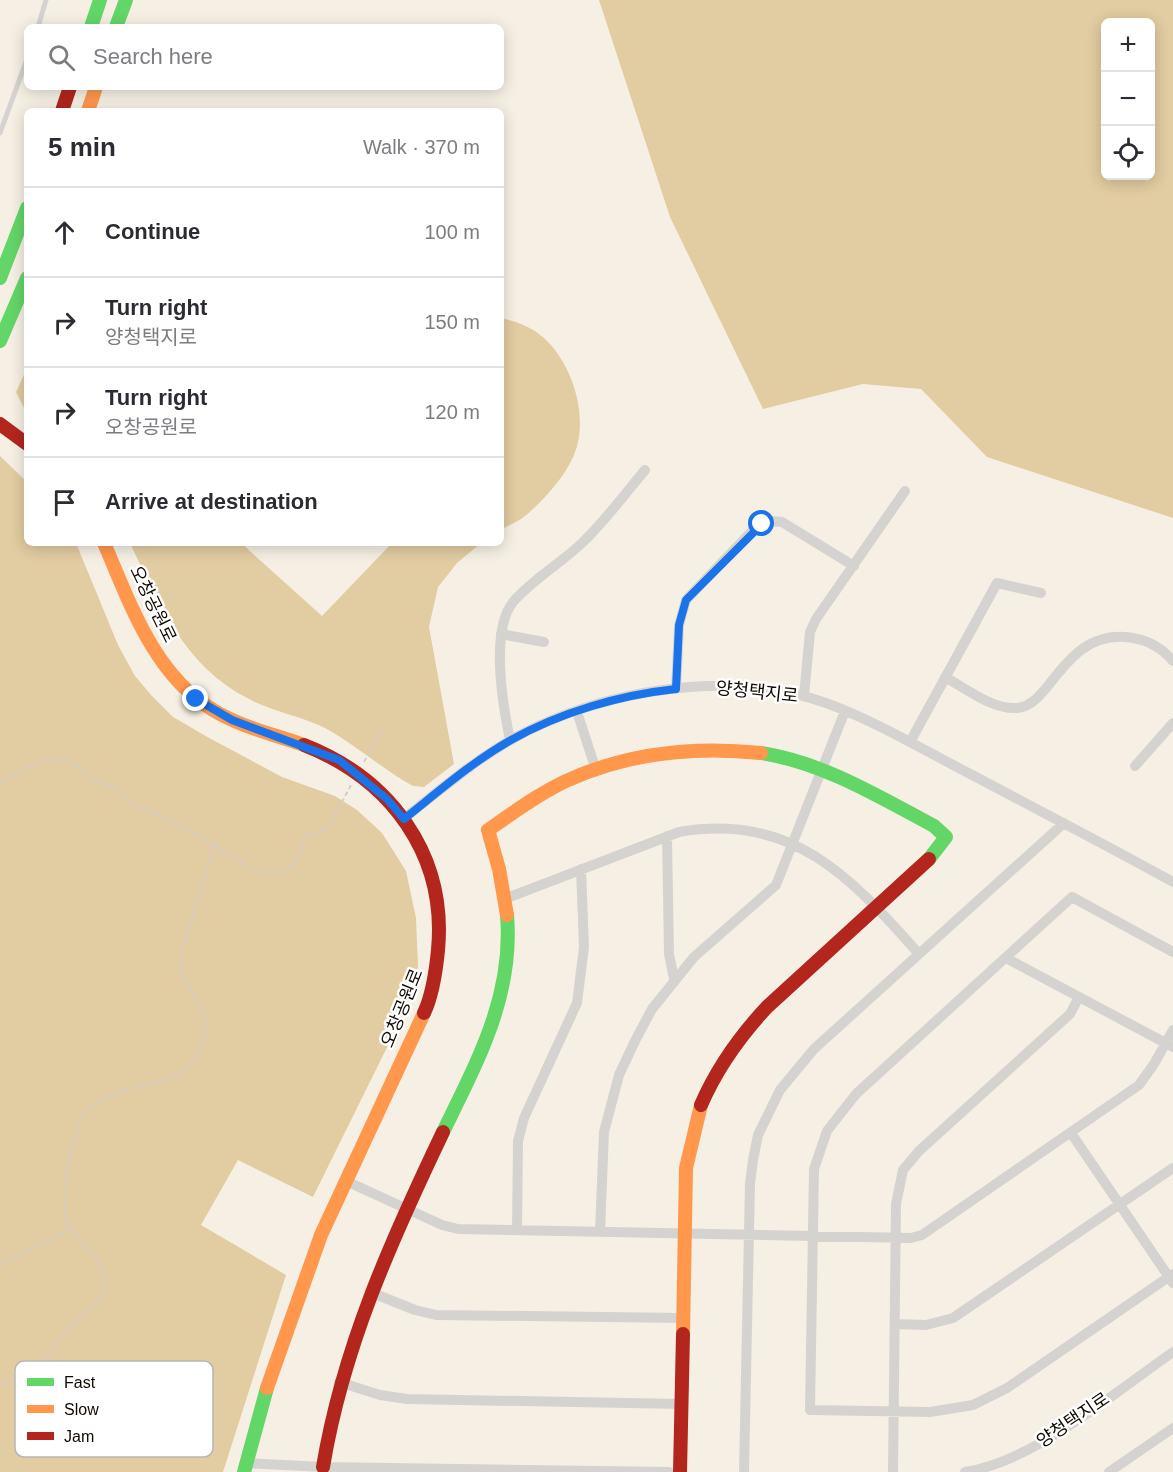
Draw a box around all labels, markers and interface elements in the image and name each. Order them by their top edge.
map controls [1101,18,1155,180]
button: + [1101,18,1155,72]
search box [24,24,504,90]
icon: search [45,41,78,74]
text: Search here [93,44,213,69]
button: − [1101,72,1155,126]
button: locate [1101,126,1155,180]
text: 5 min [48,132,116,162]
text: Walk · 370 m [363,136,480,158]
icon: ahead [48,216,81,249]
text: Continue [105,219,200,244]
text: 100 m [424,221,480,243]
text: Turn right [105,295,207,320]
icon: right [48,306,81,339]
text: 150 m [424,311,480,333]
text: 양청택지로 [105,326,197,348]
text: Turn right [105,385,207,410]
icon: right [48,396,81,429]
text: 120 m [424,401,480,423]
text: 오창공원로 [105,416,197,438]
icon: arrive [48,486,81,519]
text: Arrive at destination [105,489,318,514]
route start [748,510,774,536]
street label: 오창공원로 [126,562,180,646]
street label: 양청택지로 [715,678,799,706]
route end [182,685,208,711]
street label: 오창공원로 [377,966,427,1050]
legend [15,1361,213,1457]
text: Fast [64,1374,96,1391]
street label: 양청택지로 [1033,1389,1113,1451]
text: Slow [64,1401,99,1418]
text: Jam [64,1428,94,1445]

